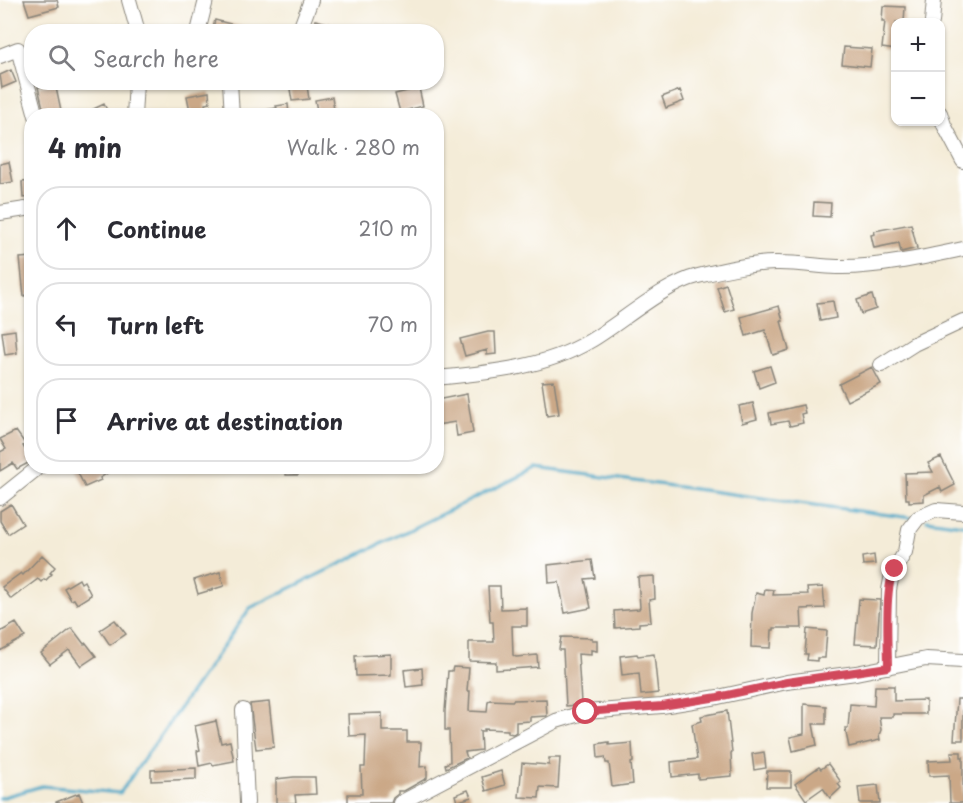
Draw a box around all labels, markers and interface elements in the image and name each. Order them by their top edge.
map controls [891,18,945,126]
button: + [891,18,945,72]
search box [24,24,444,90]
icon: search [45,41,78,74]
text: Search here [93,41,219,74]
button: − [891,72,945,126]
text: 4 min [48,128,122,167]
text: Walk · 280 m [287,132,420,162]
icon: ahead [50,212,83,245]
text: Continue [107,212,206,245]
text: 210 m [359,213,418,243]
icon: left [50,308,83,341]
text: Turn left [107,308,204,341]
text: 70 m [368,309,418,339]
icon: arrive [50,404,83,437]
text: Arrive at destination [107,404,343,437]
route end [881,555,907,581]
route start [572,698,598,724]

